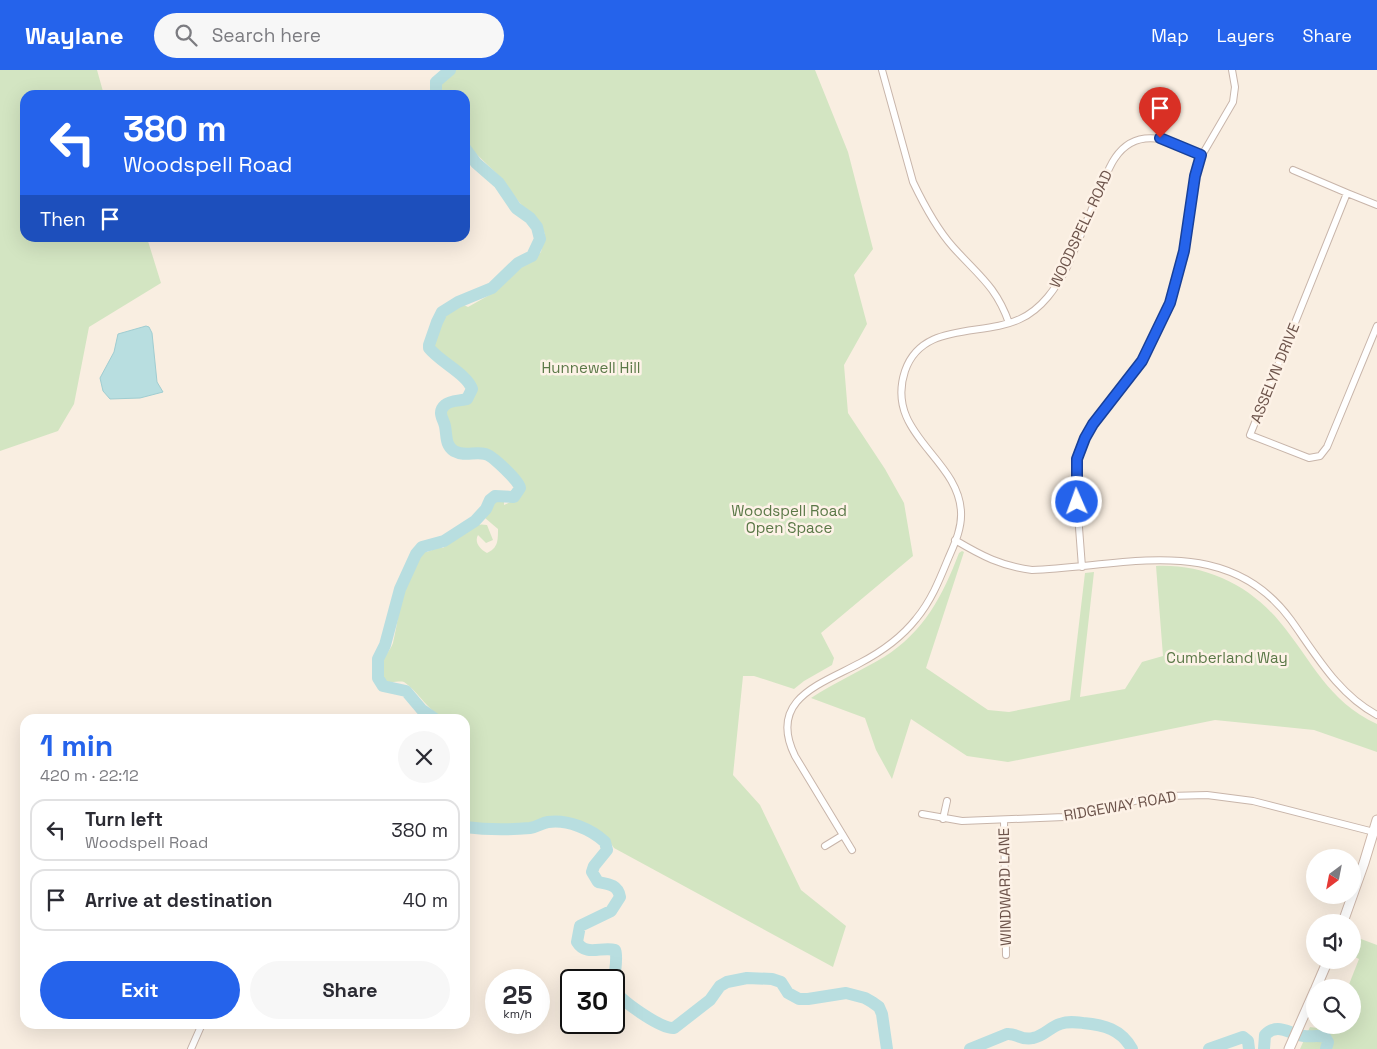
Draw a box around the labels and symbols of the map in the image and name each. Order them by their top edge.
pin [1139,87,1181,138]
street label: WOODSPELL ROAD [1045,167,1116,291]
street label: ASSELYN DRIVE [1246,320,1303,426]
park label: Hunnewell Hill [542,358,640,377]
position arrow [1050,475,1102,527]
park label: Woodspell Road Open Space [731,501,847,537]
park label: Cumberland Way [1166,648,1288,667]
street label: RIDGEWAY ROAD [1062,786,1178,825]
street label: WINDWARD LANE [994,828,1015,946]
north arrow [1306,849,1361,904]
speed limit sign: 30 [560,969,625,1034]

